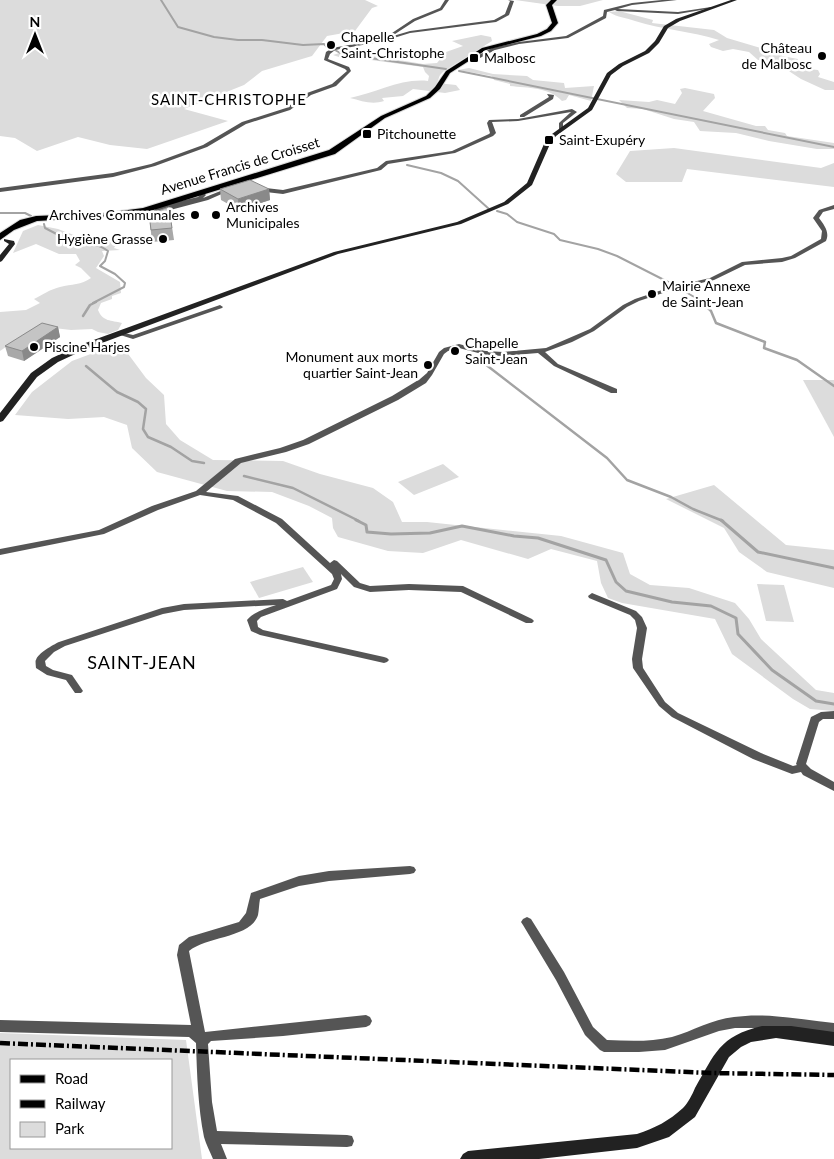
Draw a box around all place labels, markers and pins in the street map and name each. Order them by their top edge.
place label: Chapelle Saint-Christophe [341,28,444,61]
marker: Chapelle Saint-Christophe [325,39,337,51]
place label: Château de Malbosc [742,39,812,72]
place label: Malbosc [484,49,536,66]
marker: Château de Malbosc [816,50,828,62]
marker: Malbosc [468,52,480,64]
place label: Pitchounette [377,125,456,142]
marker: Pitchounette [361,128,373,140]
place label: Saint-Exupéry [559,131,646,148]
marker: Saint-Exupéry [543,134,555,146]
place label: Archives Municipales [226,198,299,231]
place label: Archives Communales [49,206,185,223]
marker: Archives Communales [189,209,201,221]
marker: Archives Municipales [210,209,222,221]
place label: Hygiène Grasse [57,230,153,247]
marker: Hygiène Grasse [157,233,169,245]
place label: Mairie Annexe de Saint-Jean [662,277,751,310]
marker: Mairie Annexe de Saint-Jean [646,288,658,300]
place label: Chapelle Saint-Jean [465,334,528,367]
place label: Piscine Harjes [44,338,130,355]
marker: Piscine Harjes [28,341,40,353]
marker: Chapelle Saint-Jean [449,345,461,357]
place label: Monument aux morts quartier Saint-Jean [285,348,418,381]
marker: Monument aux morts quartier Saint-Jean [422,359,434,371]

